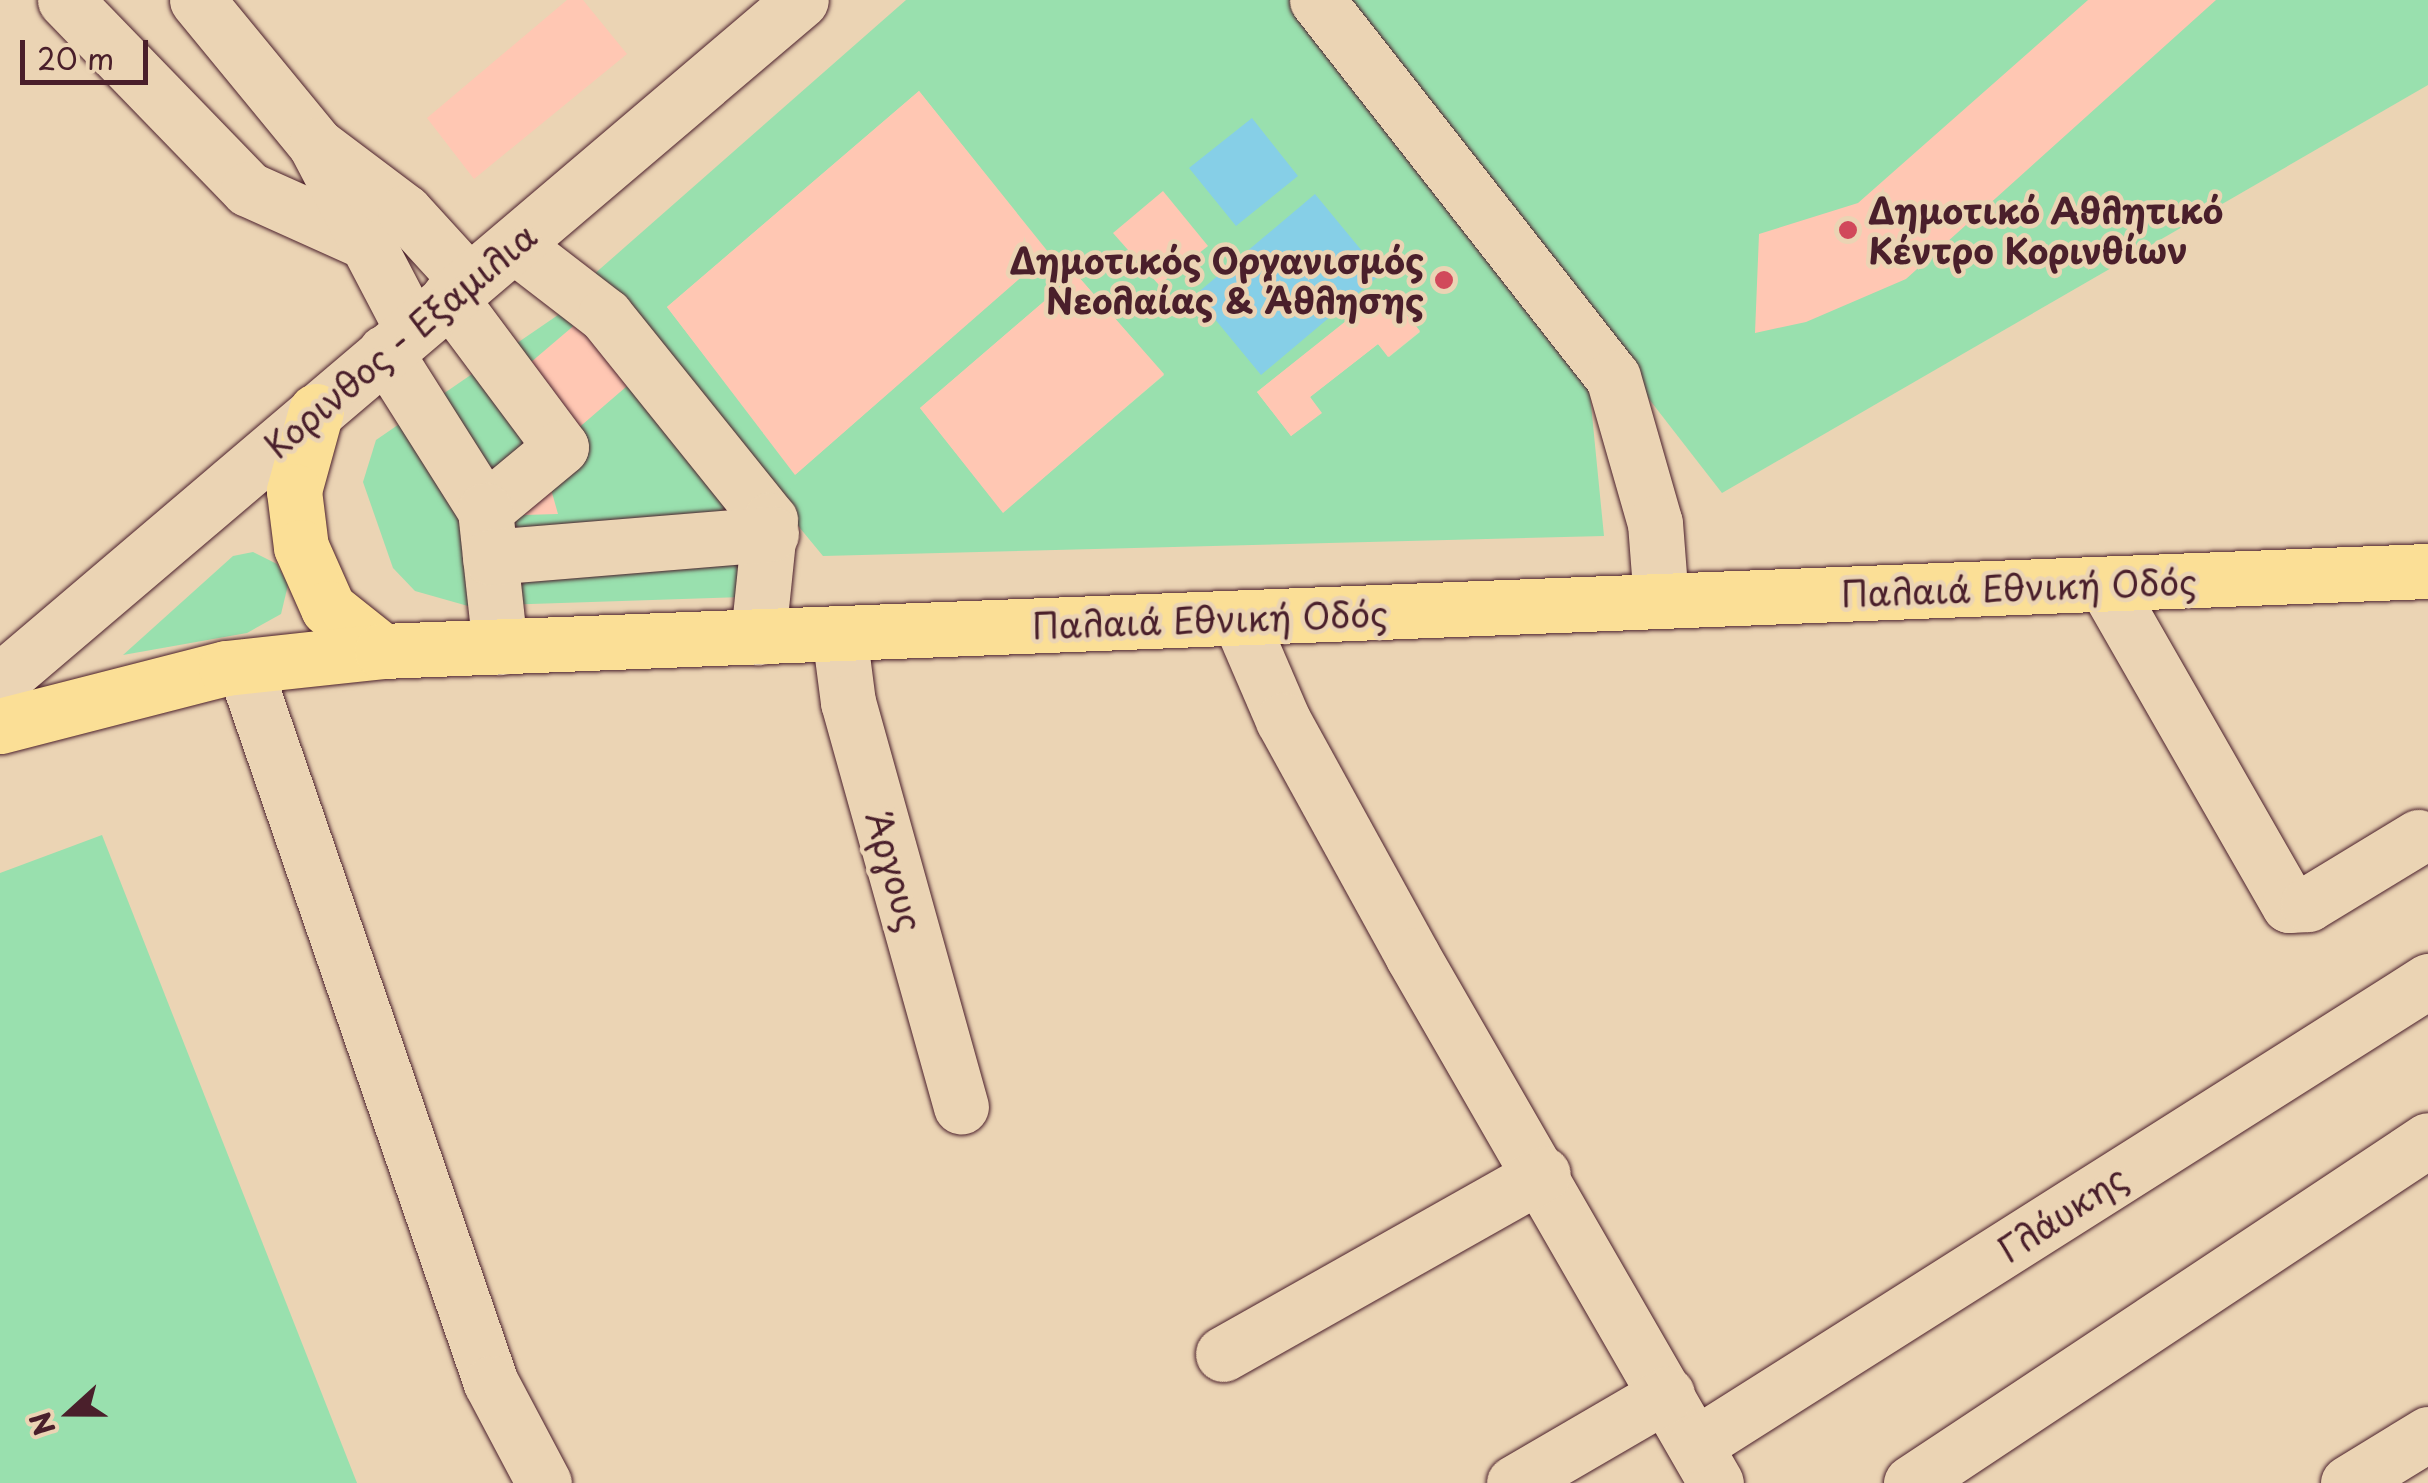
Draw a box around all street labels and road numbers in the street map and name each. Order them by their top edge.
street label: Κορινθος - Εξαμιλια [255,213,545,467]
street label: Παλαιά Εθνική Οδός [1840,560,2198,614]
street label: Παλαιά Εθνική Οδός [1031,592,1389,646]
street label: Άργους [858,806,932,936]
street label: Γλάυκης [1990,1156,2134,1270]

